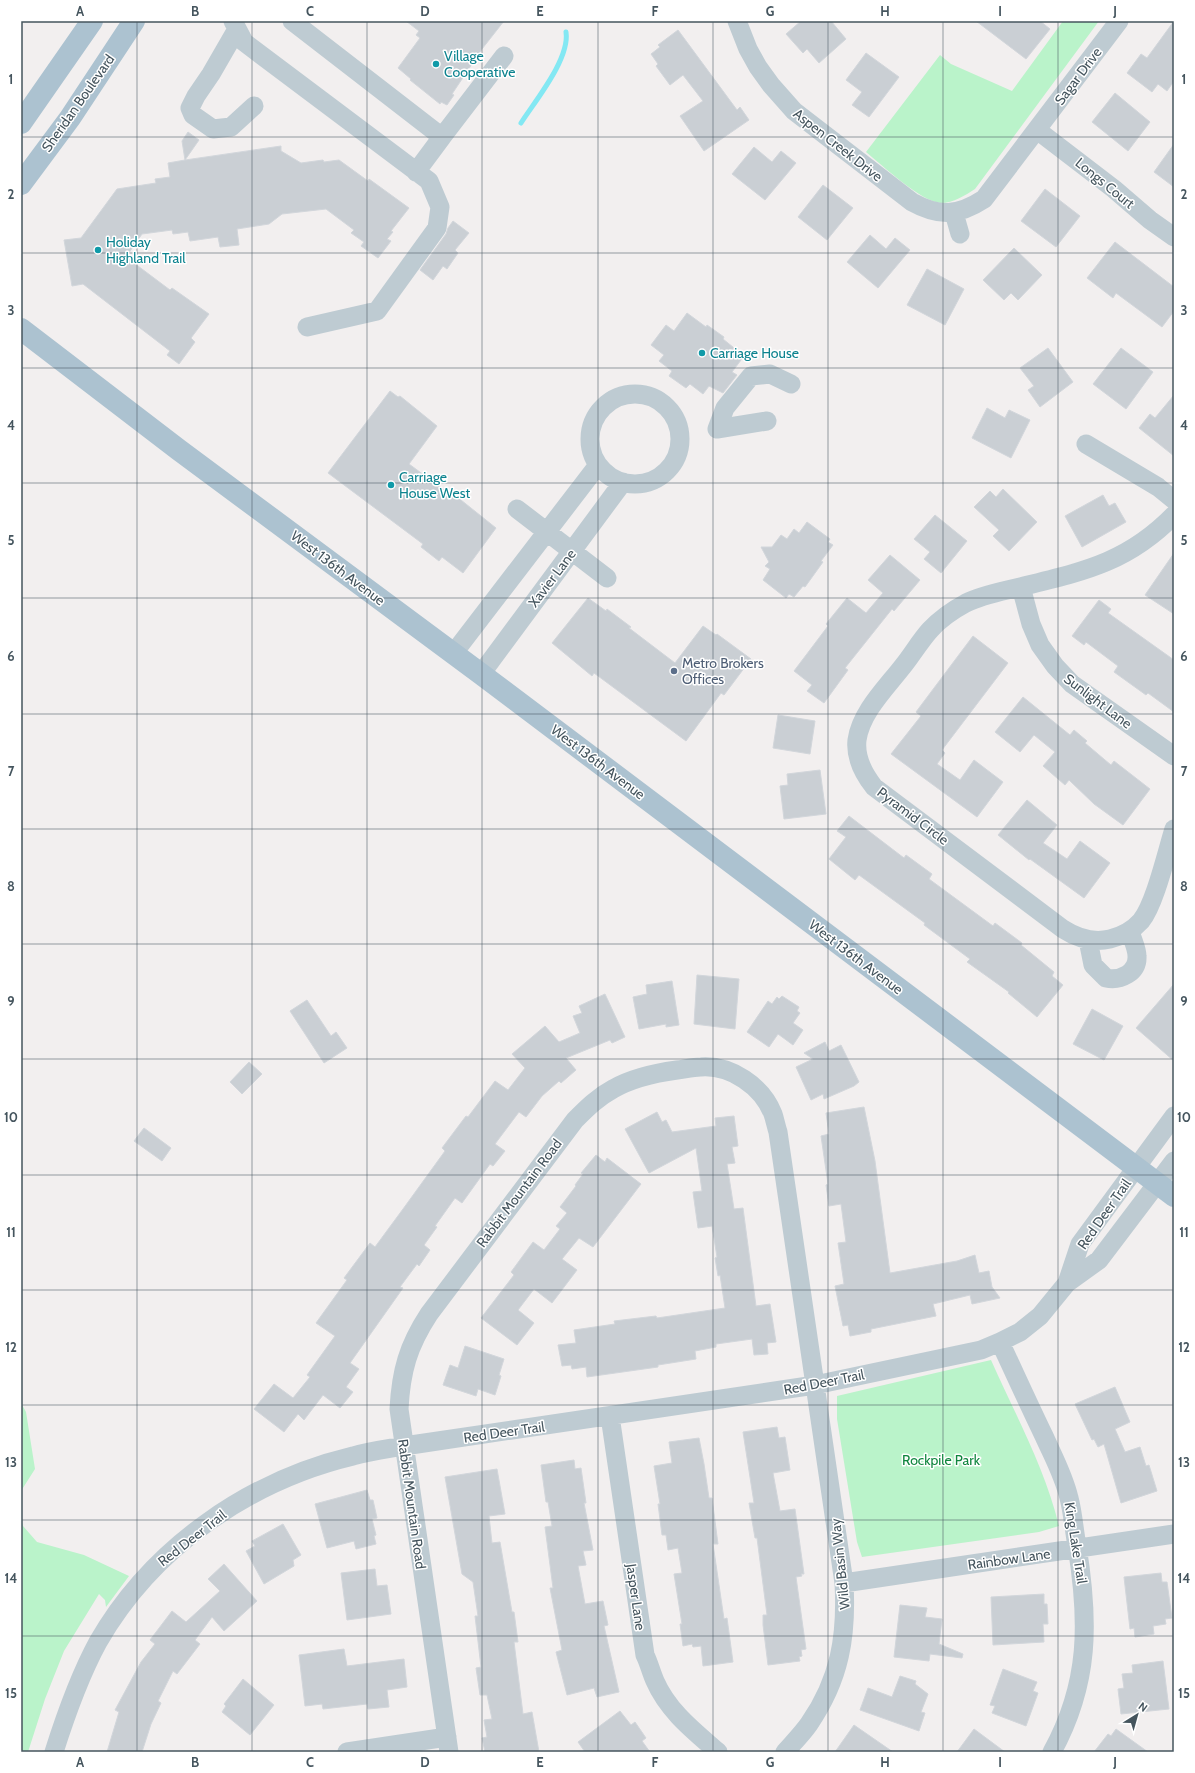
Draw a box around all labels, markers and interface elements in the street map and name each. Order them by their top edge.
text: A [76,3,85,19]
text: B [191,3,199,19]
text: C [306,3,314,19]
text: D [420,3,430,19]
text: E [536,3,544,19]
text: F [652,3,659,19]
text: G [766,3,775,19]
text: H [880,3,890,19]
text: I [998,3,1002,19]
text: J [1112,3,1117,19]
street label: Sagar Drive [1050,44,1106,108]
place label: Village Cooperative [444,47,515,81]
street label: Sheridan Boulevard [38,51,118,155]
marker: Village Cooperative [431,59,441,69]
text: 1 [9,71,13,87]
text: 1 [1182,71,1186,87]
street label: Aspen Creek Drive [790,105,886,185]
street label: Longs Court [1072,154,1138,212]
text: 2 [8,186,15,202]
text: 2 [1181,186,1188,202]
place label: Holiday Highland Trail [106,233,186,267]
marker: Holiday Highland Trail [93,245,103,255]
text: 3 [7,302,15,318]
text: 3 [1180,302,1188,318]
place label: Carriage House [710,344,799,362]
marker: Carriage House [697,348,707,358]
text: 4 [7,417,15,433]
text: 4 [1180,417,1188,433]
place label: Carriage House West [399,468,470,502]
marker: Carriage House West [386,480,396,490]
street label: West 136th Avenue [287,527,389,609]
text: 5 [8,532,15,548]
text: 5 [1181,532,1188,548]
street label: Xavier Lane [524,545,580,611]
text: 6 [7,648,15,664]
text: 6 [1180,648,1188,664]
place label: Metro Brokers Offices [682,654,764,688]
marker: Metro Brokers Offices [669,666,679,676]
street label: Sunlight Lane [1060,670,1136,732]
street label: West 136th Avenue [547,721,649,803]
text: 7 [8,763,15,779]
text: 7 [1181,763,1188,779]
street label: Pyramid Circle [874,783,952,849]
text: 8 [7,878,15,894]
text: 8 [1180,878,1188,894]
street label: West 136th Avenue [805,916,907,998]
text: 9 [7,993,15,1009]
text: 9 [1180,993,1188,1009]
text: 10 [4,1109,18,1125]
text: 10 [1177,1109,1191,1125]
street label: Rabbit Mountain Road [472,1135,566,1251]
street label: Red Deer Trail [1073,1175,1135,1253]
text: 11 [6,1224,16,1240]
text: 11 [1179,1224,1189,1240]
text: 12 [5,1339,17,1355]
text: 12 [1178,1339,1190,1355]
street label: Red Deer Trail [782,1365,867,1399]
street label: Red Deer Trail [462,1417,546,1447]
street label: Rabbit Mountain Road [394,1438,430,1570]
park label: Rockpile Park [902,1451,981,1469]
text: 13 [5,1454,17,1470]
text: 13 [1178,1454,1190,1470]
street label: King Lake Trail [1061,1501,1091,1586]
street label: Red Deer Trail [154,1505,230,1570]
street label: Wild Basin Way [826,1518,854,1610]
street label: Rainbow Lane [966,1544,1052,1574]
street label: Jasper Lane [622,1561,650,1632]
text: 14 [5,1570,17,1586]
text: 14 [1178,1570,1190,1586]
text: 15 [5,1685,17,1701]
text: 15 [1178,1685,1190,1701]
north arrow [1117,1695,1157,1735]
text: N [1136,1699,1150,1715]
text: A [76,1754,85,1770]
text: B [191,1754,199,1770]
text: C [306,1754,314,1770]
text: D [420,1754,430,1770]
text: E [536,1754,544,1770]
text: F [652,1754,659,1770]
text: G [766,1754,775,1770]
text: H [880,1754,890,1770]
text: I [998,1754,1002,1770]
text: J [1112,1754,1117,1770]

